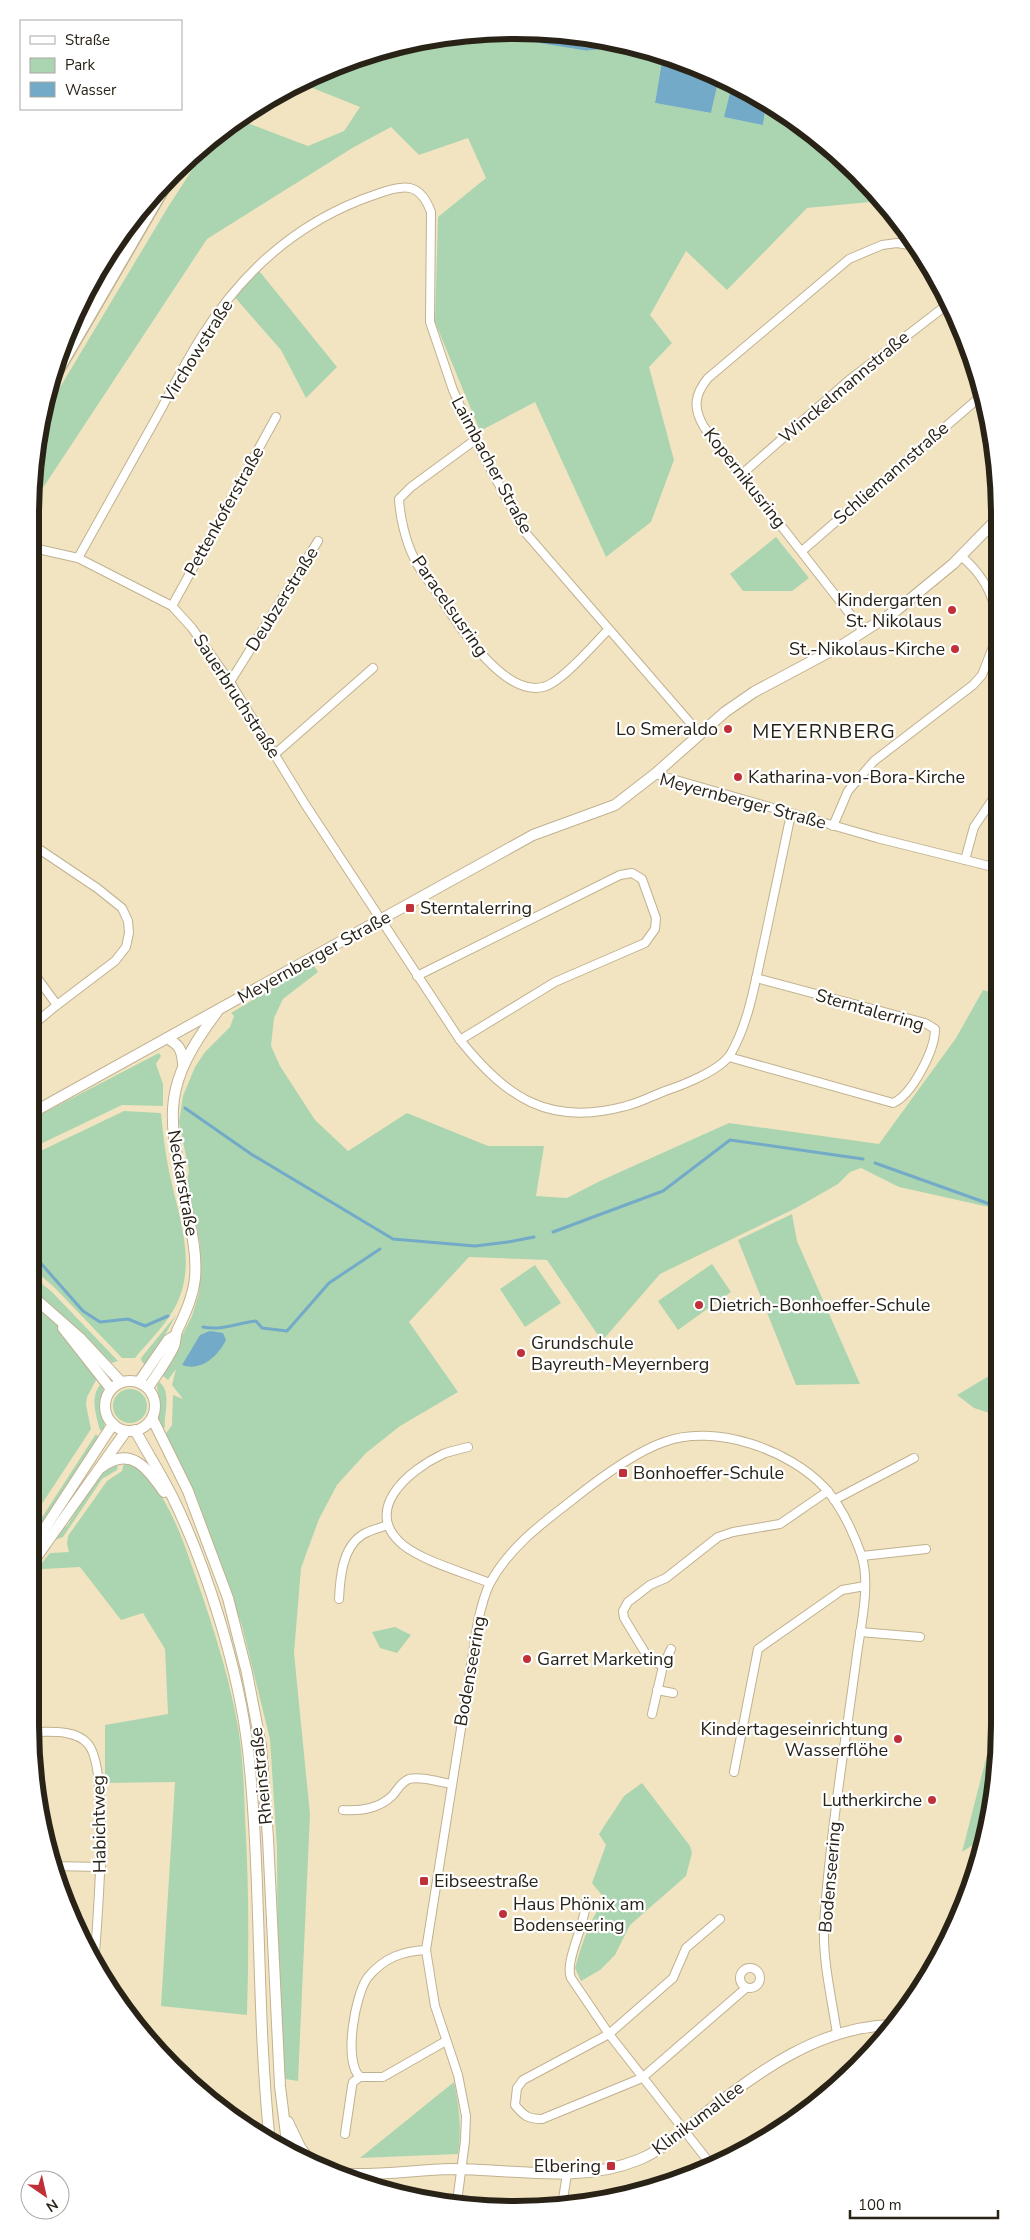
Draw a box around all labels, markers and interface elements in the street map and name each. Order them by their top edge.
legend [20,20,182,110]
text: Straße [65,30,110,50]
text: Park [65,55,95,75]
text: Wasser [65,80,117,100]
street label: Virchowstraße [155,295,238,408]
street label: Winckelmannstraße [774,325,914,449]
street label: Laimbacher Straße [446,392,538,538]
street label: Schliemannstraße [828,416,954,530]
street label: Kopernikusring [698,423,792,533]
street label: Pettenkoferstraße [178,442,270,580]
street label: Deubzerstraße [240,542,324,656]
street label: Paracelsusring [406,551,494,661]
place label: Kindergarten St. Nikolaus [837,588,942,633]
marker: Kindergarten St. Nikolaus [946,604,958,616]
street label: Sauerbruchstraße [188,629,286,763]
place label: St.-Nikolaus-Kirche [789,637,945,661]
marker: St.-Nikolaus-Kirche [949,643,961,655]
place label: Lo Smeraldo [616,717,718,741]
district label: MEYERNBERG [752,718,896,745]
marker: Lo Smeraldo [722,723,734,735]
place label: Katharina-von-Bora-Kirche [748,765,965,789]
street label: Meyernberger Straße [657,767,829,835]
marker: Katharina-von-Bora-Kirche [732,771,744,783]
place label: Sterntalerring [420,896,532,920]
marker: Sterntalerring [404,902,416,914]
street label: Meyernberger Straße [233,905,395,1009]
street label: Sterntalerring [813,983,927,1037]
street label: Neckarstraße [162,1128,204,1238]
place label: Dietrich-Bonhoeffer-Schule [709,1293,930,1317]
marker: Dietrich-Bonhoeffer-Schule [693,1299,705,1311]
place label: Grundschule Bayreuth-Meyernberg [531,1331,709,1376]
marker: Grundschule Bayreuth-Meyernberg [515,1347,527,1359]
place label: Bonhoeffer-Schule [633,1461,784,1485]
marker: Bonhoeffer-Schule [617,1467,629,1479]
street label: Bodenseering [448,1614,492,1728]
place label: Garret Marketing [537,1647,674,1671]
marker: Garret Marketing [521,1653,533,1665]
place label: Kindertageseinrichtung Wasserflöhe [700,1717,888,1762]
street label: Rheinstraße [244,1726,278,1826]
marker: Kindertageseinrichtung Wasserflöhe [892,1733,904,1745]
street label: Habichtweg [86,1775,112,1873]
place label: Lutherkirche [822,1788,922,1812]
marker: Lutherkirche [926,1794,938,1806]
street label: Bodenseering [813,1820,847,1934]
place label: Eibseestraße [434,1869,538,1893]
marker: Eibseestraße [418,1875,430,1887]
place label: Haus Phönix am Bodenseering [513,1892,645,1937]
marker: Haus Phönix am Bodenseering [497,1908,509,1920]
street label: Klinikumallee [647,2076,749,2160]
place label: Elbering [534,2154,601,2178]
marker: Elbering [605,2160,617,2172]
north arrow [20,2170,70,2220]
scale bar [850,2188,998,2220]
text: N [42,2195,62,2216]
text: 100 m [858,2195,902,2215]

